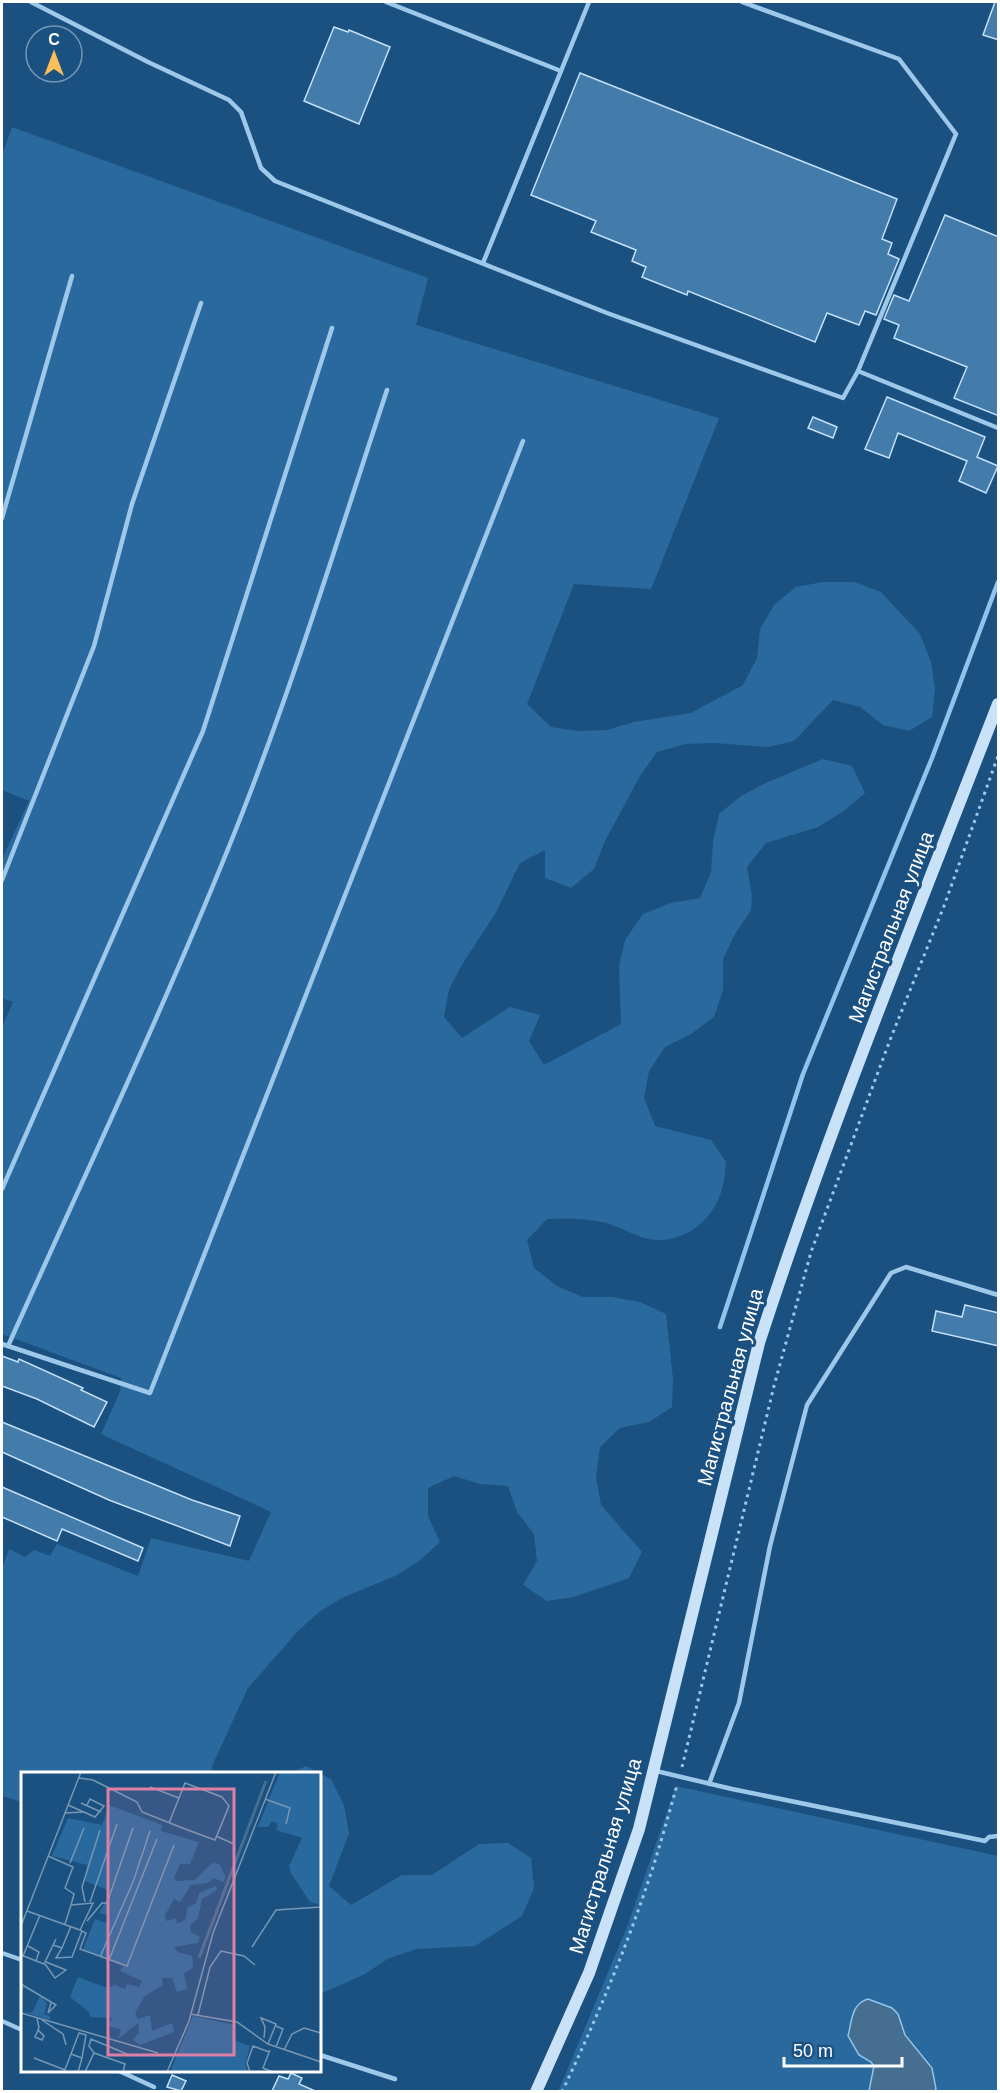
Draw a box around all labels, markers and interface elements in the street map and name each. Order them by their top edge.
north arrow [24,24,84,84]
text: С [48,31,60,48]
street label: Магистральная улица [844,827,938,1026]
street label: Магистральная улица [693,1285,767,1488]
street label: Магистральная улица [565,1755,646,1957]
inset map [21,1772,321,2072]
scale bar [784,2030,902,2068]
text: 50 m [793,2041,833,2061]

